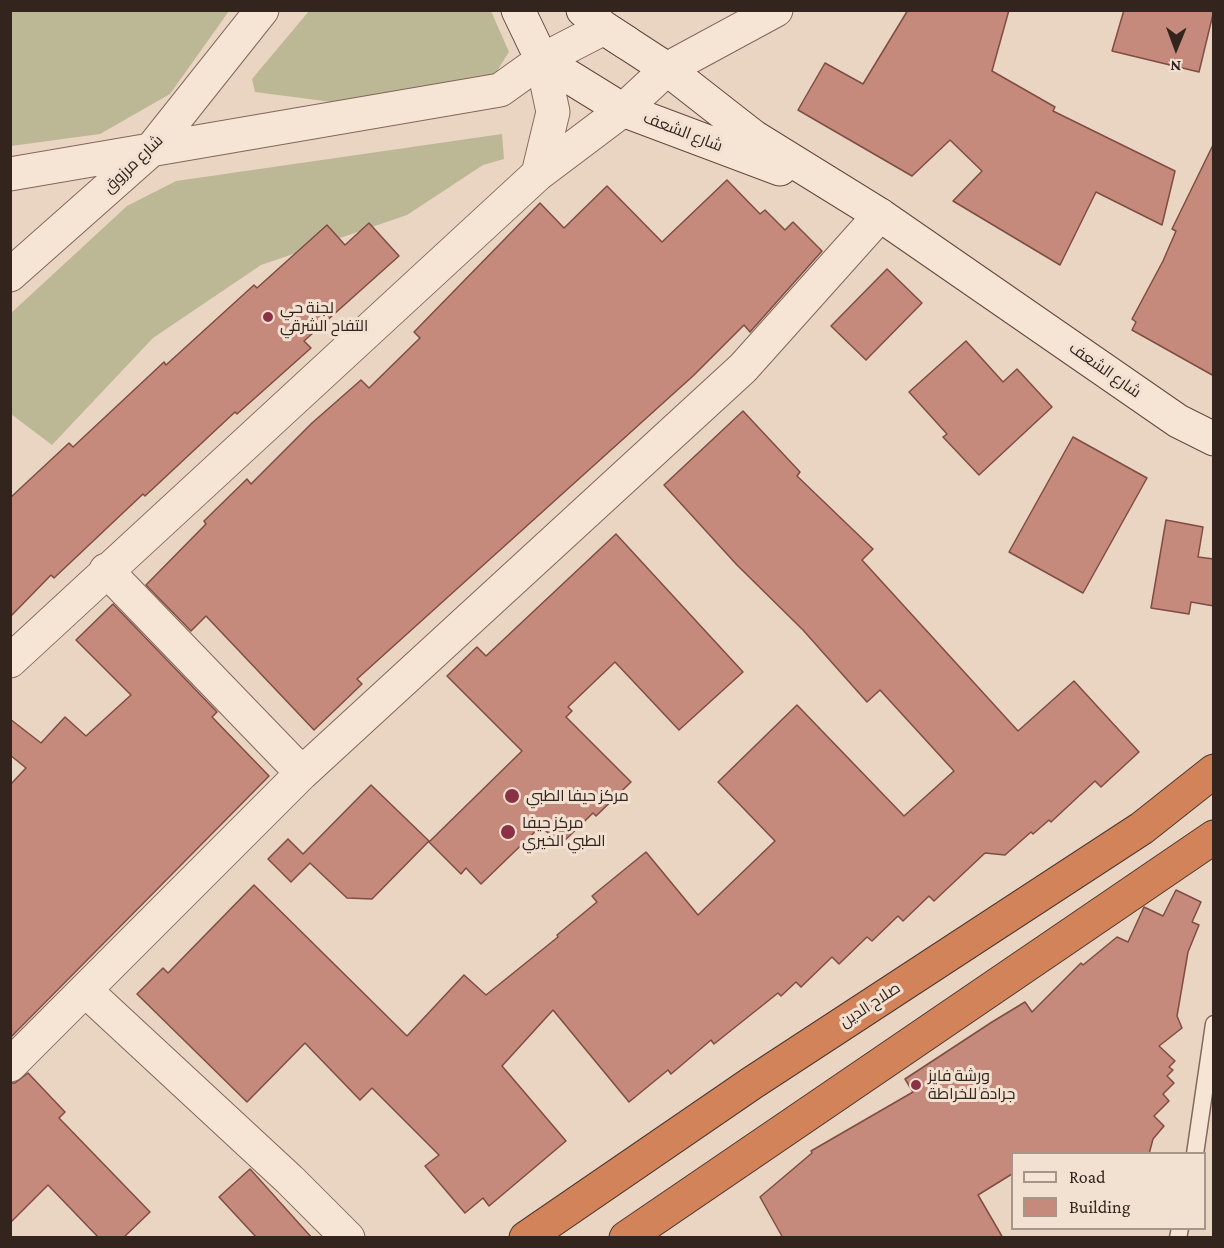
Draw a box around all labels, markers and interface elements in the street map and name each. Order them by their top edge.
north arrow [1146,18,1206,78]
text: N [1170,58,1181,75]
street label: شارع الشعف [641,108,725,156]
street label: شارع مرزوق [99,131,167,197]
place label: لجنة حي التفاح الشرقي [280,298,368,336]
marker: لجنة حي التفاح الشرقي [261,310,275,324]
street label: شارع الشعف [1065,338,1145,402]
place label: مركز حيفا الطبي [526,786,629,806]
marker: مركز حيفا الطبي [503,787,521,805]
place label: مركز حيفا الطبي الخيري [522,813,606,851]
marker: مركز حيفا الطبي الخيري [499,823,517,841]
street label: صلاح الدين [836,978,904,1032]
place label: ورشة فايز جرادة للخراطة [928,1066,1015,1104]
marker: ورشة فايز جرادة للخراطة [909,1078,923,1092]
legend [1011,1152,1206,1230]
text: Road [1069,1167,1106,1187]
text: Building [1069,1197,1130,1217]

